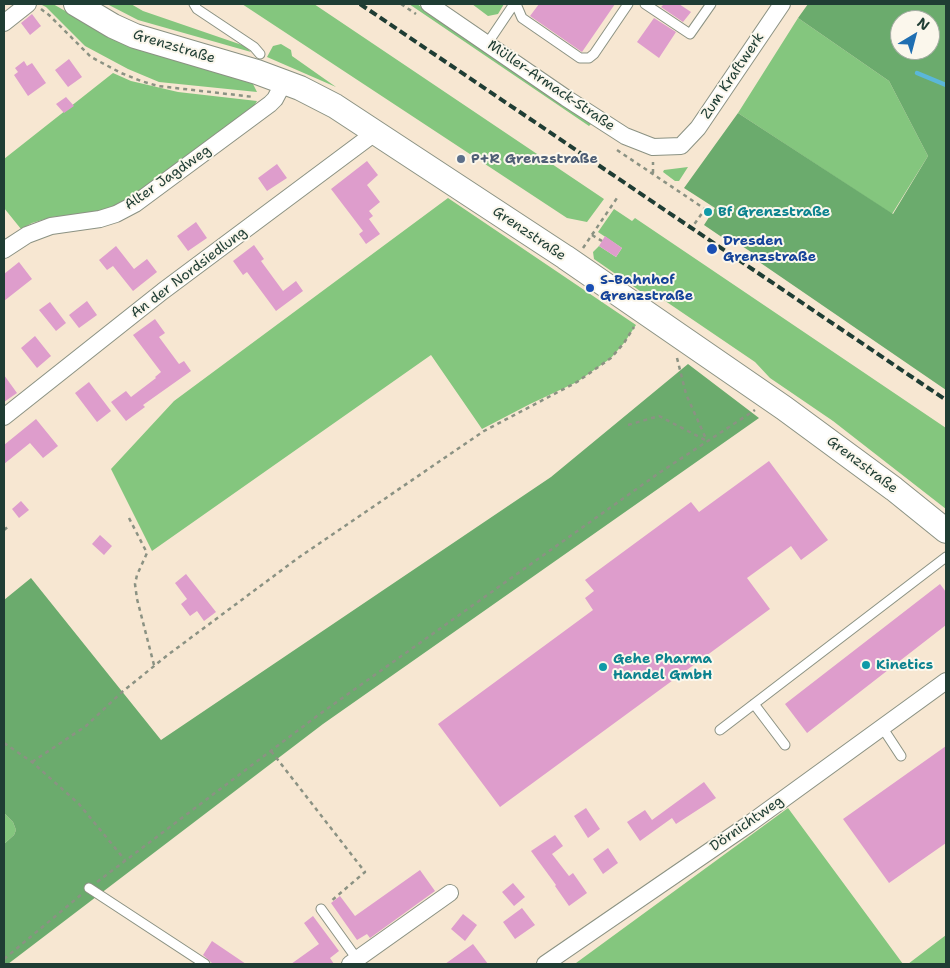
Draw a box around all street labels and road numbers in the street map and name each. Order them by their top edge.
street label: Grenzstraße [131,27,217,67]
street label: Zum Kraftwerk [698,30,768,122]
street label: Müller-Armack-Straße [484,37,618,135]
street label: Alter Jagdweg [122,142,214,214]
street label: Grenzstraße [489,203,569,265]
street label: An der Nordsiedlung [128,224,250,322]
street label: Grenzstraße [823,433,901,497]
street label: Dörnichtweg [707,793,787,855]

